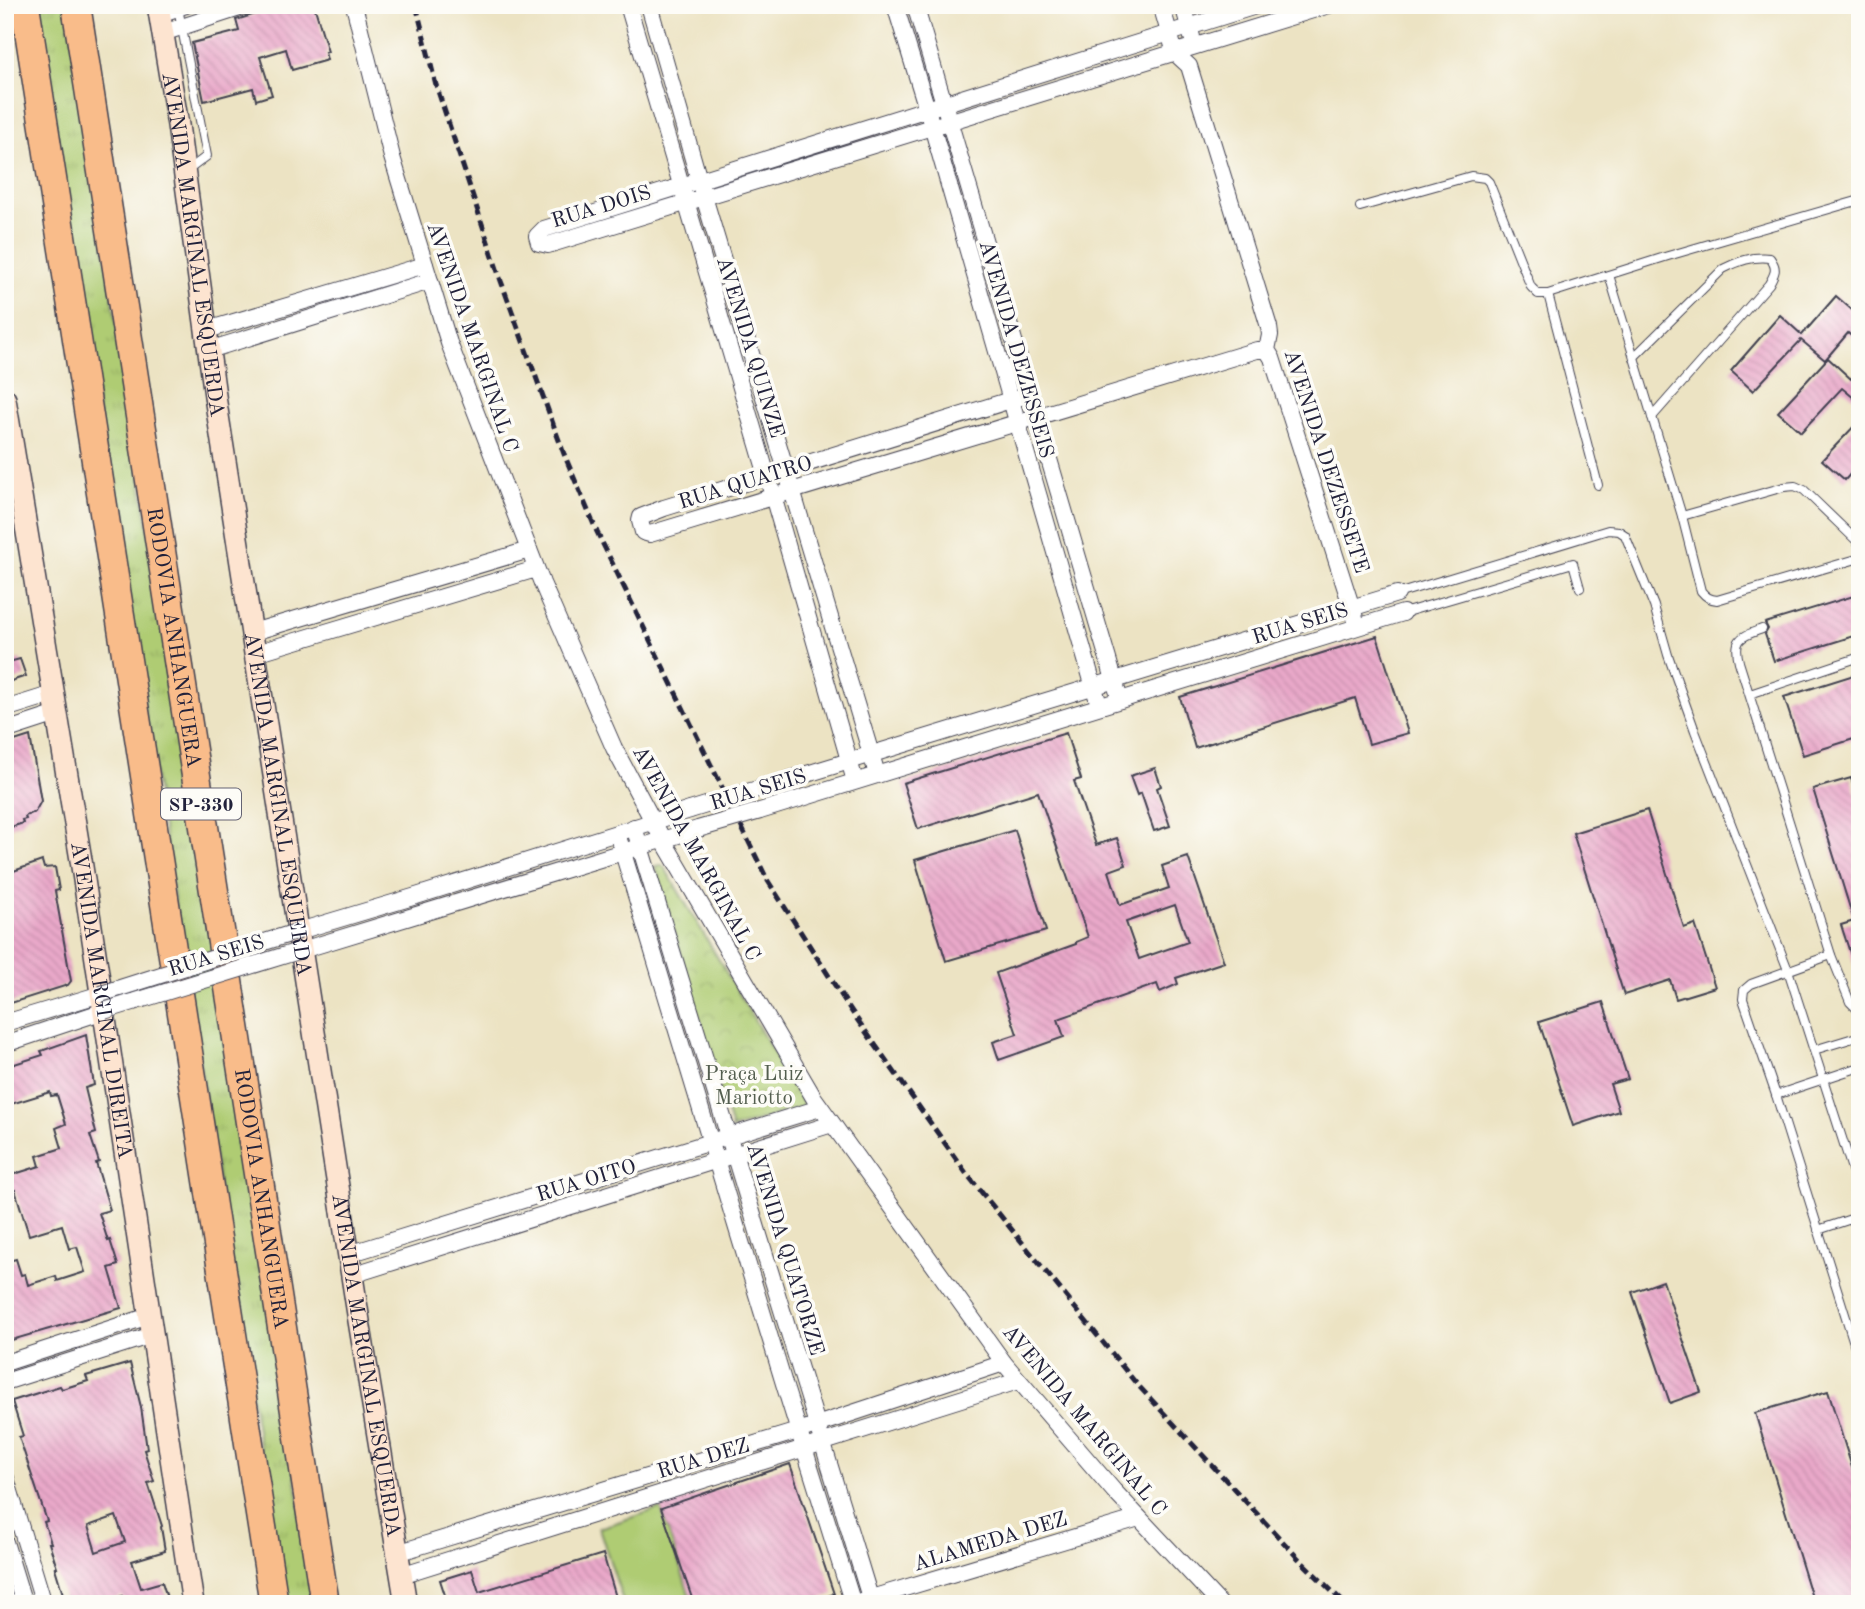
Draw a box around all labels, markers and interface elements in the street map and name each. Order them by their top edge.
street label: AVENIDA MARGINAL ESQUERDA [157,71,227,418]
street label: RUA DOIS [549,182,654,233]
street label: AVENIDA MARGINAL C [422,219,521,455]
street label: AVENIDA DEZESSEIS [974,238,1057,461]
street label: AVENIDA QUINZE [712,254,787,441]
street label: AVENIDA DEZESSETE [1279,347,1372,576]
street label: RUA QUATRO [676,453,815,514]
street label: RODOVIA ANHANGUERA [142,506,204,770]
street label: RUA SEIS [1250,600,1351,649]
street label: AVENIDA MARGINAL ESQUERDA [240,631,314,978]
street label: AVENIDA MARGINAL C [628,743,764,965]
street label: RUA SEIS [708,766,809,815]
road number: SP-330 [161,789,241,820]
street label: AVENIDA MARGINAL DIREITA [66,840,135,1160]
street label: RUA SEIS [166,932,267,981]
park label: Praça Luiz Mariotto [705,1064,803,1109]
street label: RODOVIA ANHANGUERA [230,1067,291,1331]
street label: AVENIDA QUATORZE [742,1141,827,1358]
street label: RUA OITO [534,1156,639,1207]
street label: AVENIDA MARGINAL ESQUERDA [327,1192,404,1539]
street label: AVENIDA MARGINAL C [998,1321,1170,1521]
street label: RUA DEZ [655,1435,752,1483]
street label: ALAMEDA DEZ [911,1509,1070,1576]

